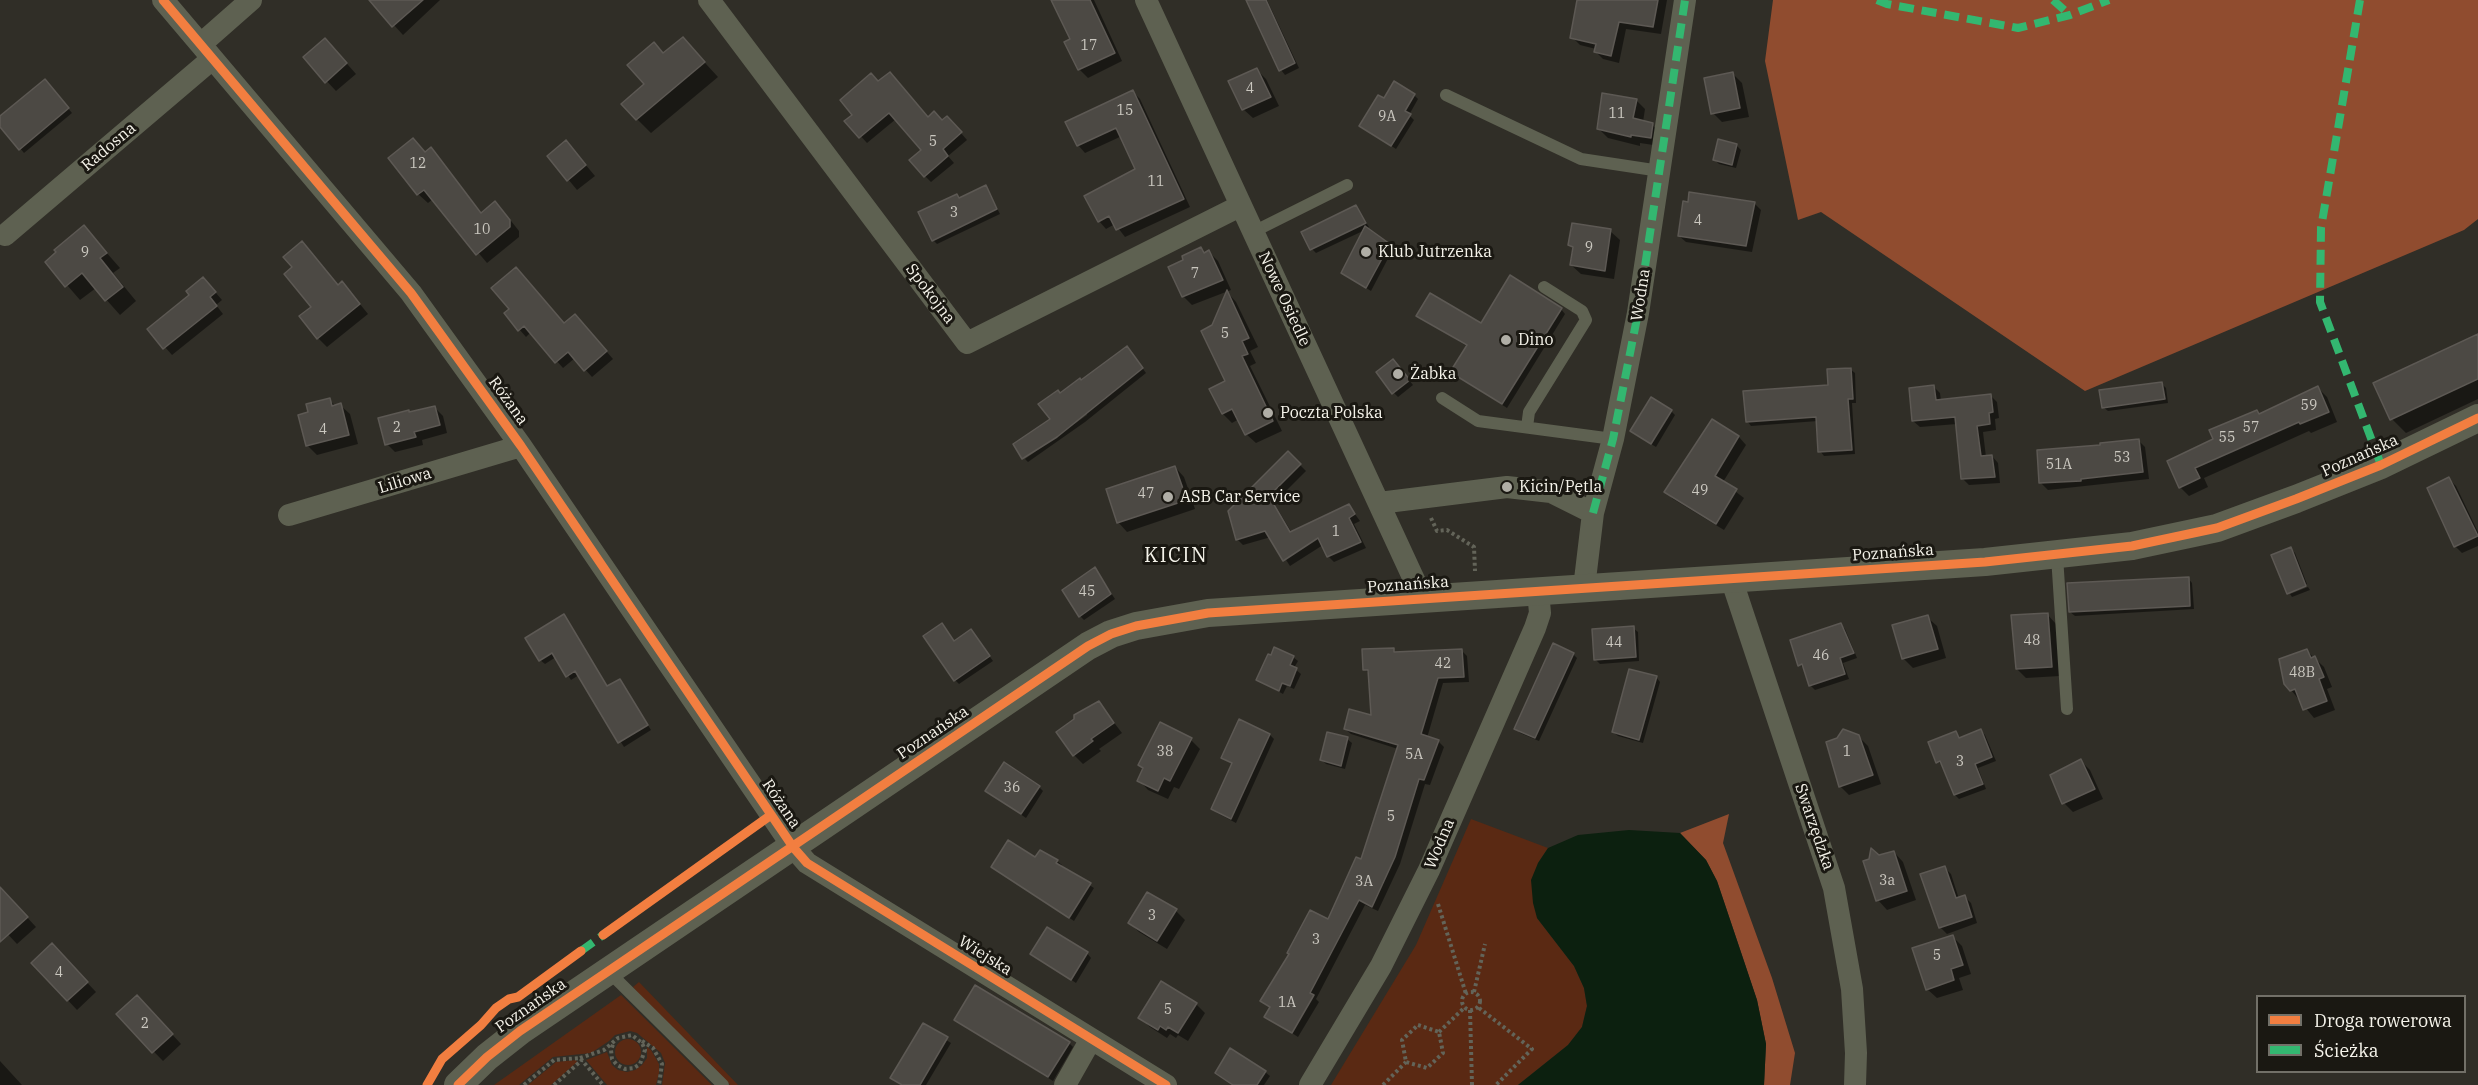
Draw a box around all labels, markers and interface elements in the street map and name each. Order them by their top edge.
house number: 17 [1081,38,1097,54]
house number: 4 [1246,81,1254,97]
house number: 15 [1117,103,1133,119]
house number: 11 [1609,106,1625,122]
house number: 9A [1378,109,1396,125]
street label: Radosna [78,119,140,175]
house number: 5 [929,134,937,150]
house number: 12 [410,156,426,172]
house number: 11 [1148,174,1164,190]
house number: 3 [950,205,958,221]
house number: 4 [1694,213,1702,229]
house number: 10 [474,222,490,238]
house number: 9 [1585,240,1593,256]
place label: Klub Jutrzenka [1378,242,1492,262]
house number: 9 [81,245,89,261]
marker: Klub Jutrzenka [1359,245,1373,259]
street label: Nowe Osiedle [1254,249,1314,349]
street label: Spokojna [901,260,959,328]
house number: 7 [1191,266,1199,282]
street label: Wodna [1627,268,1655,322]
house number: 5 [1221,326,1229,342]
place label: Dino [1518,330,1554,350]
marker: Dino [1499,333,1513,347]
place label: Żabka [1410,364,1456,384]
marker: Żabka [1391,367,1405,381]
street label: Różana [484,373,532,429]
house number: 59 [2301,398,2317,414]
place label: Poczta Polska [1280,403,1383,423]
marker: Poczta Polska [1261,406,1275,420]
house number: 2 [393,420,401,436]
house number: 57 [2243,420,2259,436]
house number: 4 [319,422,327,438]
house number: 55 [2219,430,2235,446]
street label: Poznańska [2319,431,2401,481]
house number: 53 [2114,450,2130,466]
house number: 51A [2046,457,2072,473]
street label: Liliowa [376,464,434,498]
place label: Kicin/Pętla [1519,477,1602,497]
marker: Kicin/Pętla [1500,480,1514,494]
house number: 49 [1692,483,1708,499]
house number: 47 [1138,486,1154,502]
place label: ASB Car Service [1180,487,1300,507]
marker: ASB Car Service [1161,490,1175,504]
house number: 1 [1332,524,1340,540]
street label: Poznańska [1852,541,1934,565]
district label: KICIN [1144,544,1208,568]
street label: Poznańska [1367,573,1449,597]
house number: 45 [1079,584,1095,600]
house number: 48 [2024,633,2040,649]
house number: 44 [1606,635,1622,651]
house number: 46 [1813,648,1829,664]
house number: 42 [1435,656,1451,672]
house number: 48B [2289,665,2315,681]
street label: Poznańska [894,702,972,764]
house number: 38 [1157,744,1173,760]
house number: 1 [1843,744,1851,760]
house number: 5A [1405,747,1423,763]
house number: 3 [1956,754,1964,770]
street label: Różana [758,776,804,832]
house number: 36 [1004,780,1020,796]
street label: Swarzędzka [1790,781,1838,873]
house number: 5 [1387,809,1395,825]
street label: Wodna [1421,816,1459,872]
house number: 3a [1879,873,1895,889]
house number: 3A [1355,874,1373,890]
house number: 3 [1148,908,1156,924]
street label: Wiejska [955,932,1015,980]
house number: 3 [1312,932,1320,948]
house number: 5 [1933,948,1941,964]
house number: 4 [55,965,63,981]
street label: Poznańska [492,975,570,1037]
house number: 1A [1278,995,1296,1011]
legend [2256,995,2466,1073]
house number: 5 [1164,1002,1172,1018]
text: Droga rowerowa [2314,1009,2452,1032]
house number: 2 [141,1016,149,1032]
text: Ścieżka [2314,1039,2379,1062]

